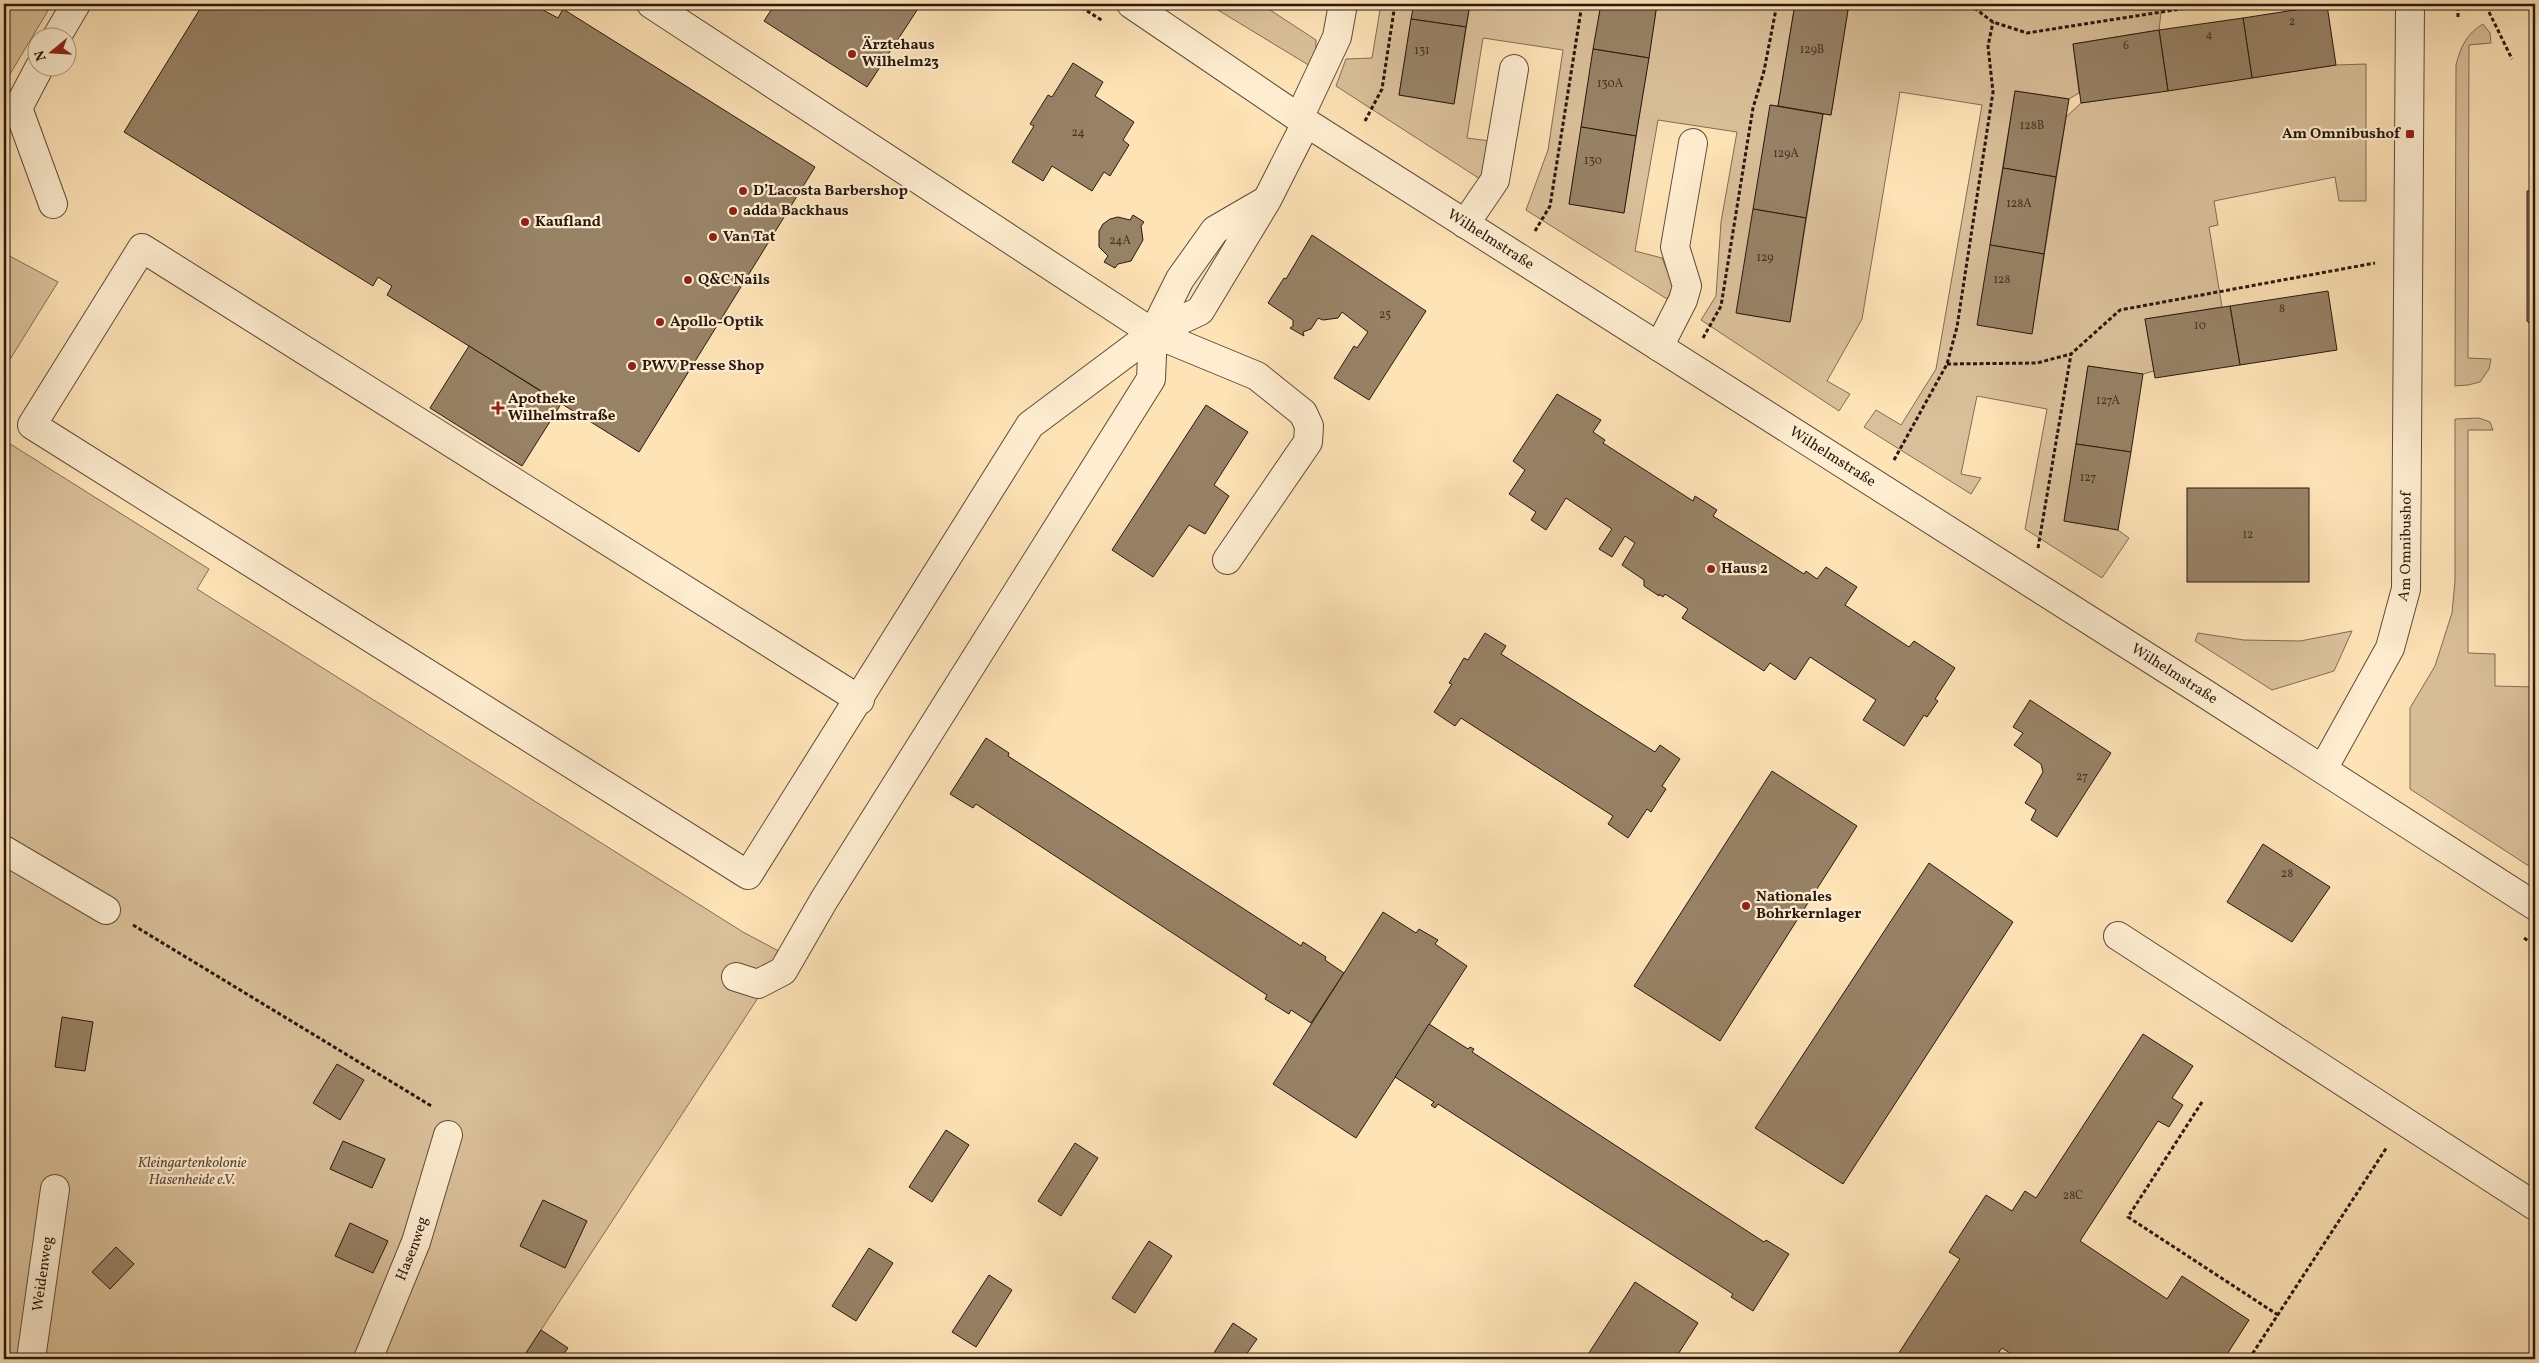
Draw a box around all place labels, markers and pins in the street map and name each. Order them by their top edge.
place label: Ärztehaus Wilhelm23 [862,35,939,73]
marker: Ärztehaus Wilhelm23 [846,48,858,60]
place label: Am Omnibushof [2282,124,2401,145]
marker: Am Omnibushof [2404,128,2416,140]
place label: D’Lacosta Barbershop [753,181,908,202]
marker: D’Lacosta Barbershop [737,185,749,197]
place label: adda Backhaus [743,201,849,222]
marker: adda Backhaus [727,205,739,217]
place label: Kaufland [535,212,601,233]
marker: Kaufland [519,216,531,228]
place label: Van Tat [723,227,776,248]
marker: Van Tat [707,231,719,243]
place label: Q&C Nails [698,270,770,291]
marker: Q&C Nails [682,274,694,286]
place label: Apollo-Optik [670,312,764,333]
marker: Apollo-Optik [654,316,666,328]
place label: PWV Presse Shop [642,356,764,377]
marker: PWV Presse Shop [626,360,638,372]
place label: Apotheke Wilhelmstraße [508,389,616,427]
marker: Apotheke Wilhelmstraße [492,402,504,414]
place label: Haus 2 [1721,559,1768,580]
marker: Haus 2 [1705,563,1717,575]
place label: Nationales Bohrkernlager [1756,887,1861,925]
marker: Nationales Bohrkernlager [1740,900,1752,912]

